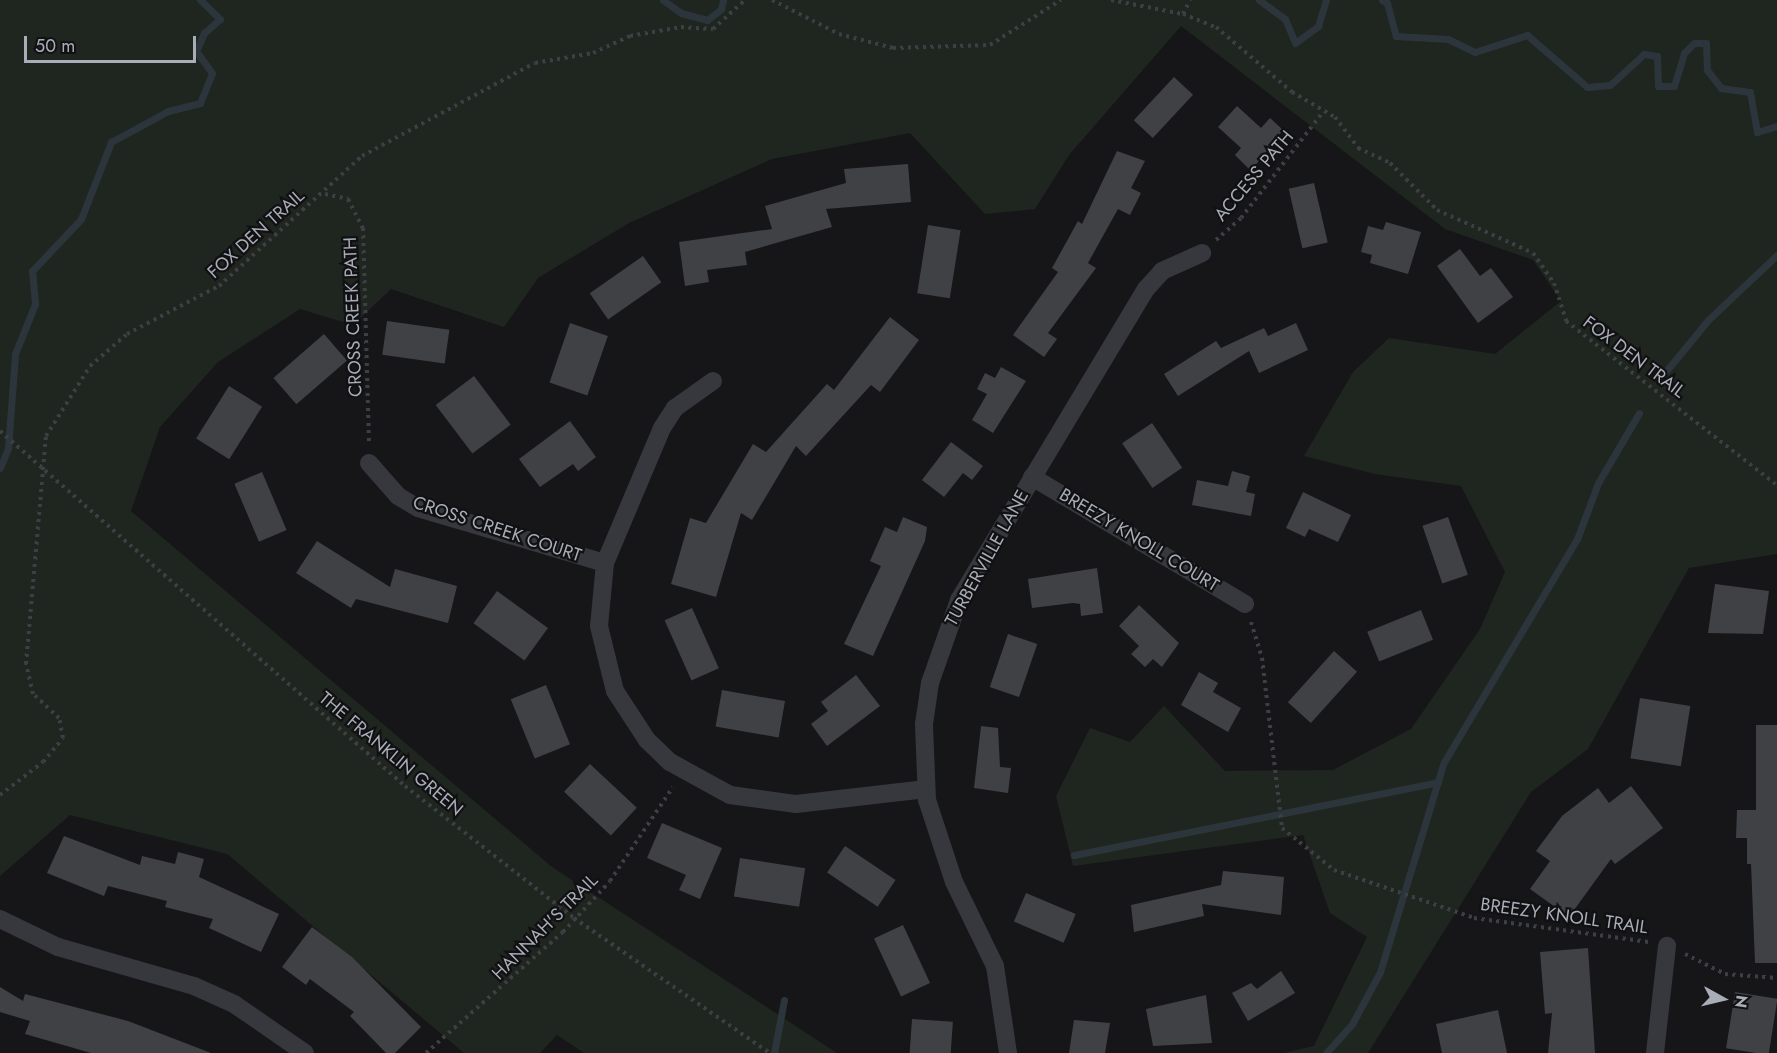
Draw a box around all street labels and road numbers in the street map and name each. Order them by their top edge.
street label: ACCESS PATH [1210,126,1298,226]
street label: FOX DEN TRAIL [203,185,309,283]
street label: CROSS CREEK PATH [339,237,367,397]
street label: FOX DEN TRAIL [1579,312,1689,402]
street label: BREEZY KNOLL COURT [1055,484,1223,596]
street label: TURBERVILLE LANE [941,486,1033,630]
street label: CROSS CREEK COURT [410,492,584,566]
street label: THE FRANKLIN GREEN [315,687,467,821]
street label: HANNAH'S TRAIL [488,870,602,984]
street label: BREEZY KNOLL TRAIL [1479,894,1649,938]

